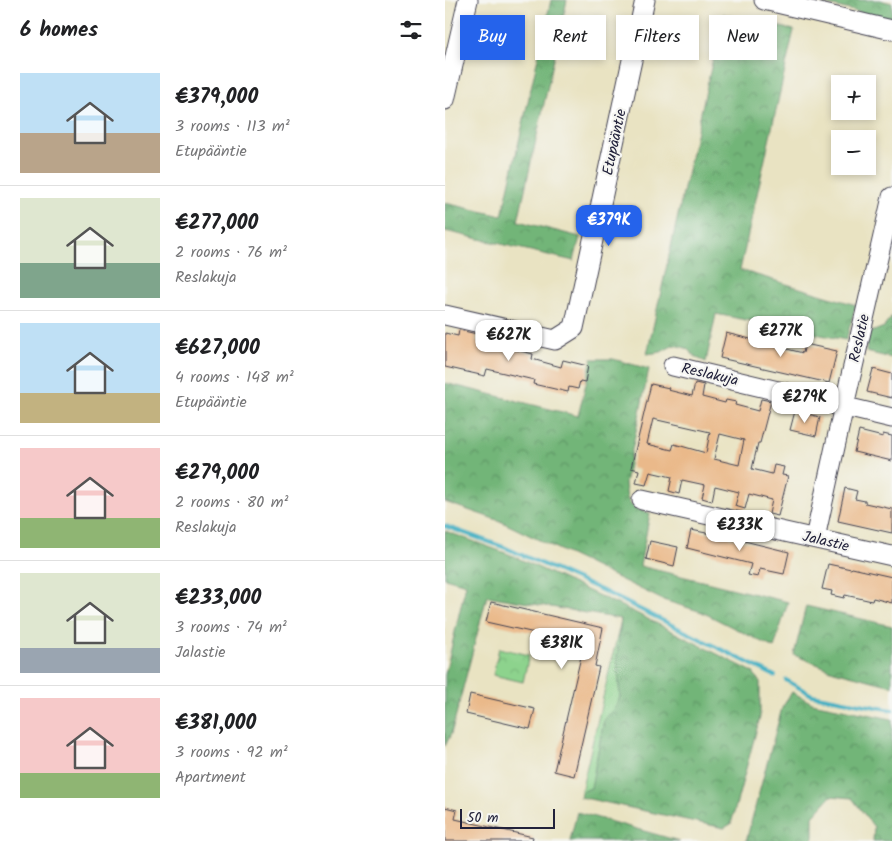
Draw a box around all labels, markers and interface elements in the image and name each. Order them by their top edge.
text: 6 homes [20,14,98,47]
chip: Buy [460,15,525,60]
chip: Rent [535,15,606,60]
chip: Filters [616,15,699,60]
chip: New [709,15,777,60]
icon: filters [397,16,425,44]
map controls [831,75,876,175]
button: + [831,75,876,120]
text: €379,000 [175,81,258,114]
icon: home [60,93,120,153]
street label: Etupääntie [596,107,634,178]
text: 3 rooms · 113 m² [175,114,290,139]
button: − [831,130,876,175]
text: Etupääntie [175,139,247,164]
pin: €379K [574,204,644,247]
text: €277,000 [175,207,258,240]
text: €379K [587,208,631,233]
icon: home [60,218,120,278]
text: 2 rooms · 76 m² [175,240,287,265]
text: Reslakuja [175,265,237,290]
street label: Reslatie [843,312,877,365]
pin: €277K [746,316,816,358]
text: €277K [759,319,803,344]
pin: €627K [474,320,544,362]
text: €627K [486,323,532,348]
text: €627,000 [175,332,260,365]
icon: home [60,343,120,403]
street label: Reslakuja [679,357,741,393]
text: 4 rooms · 148 m² [175,365,294,390]
pin: €279K [770,382,840,424]
text: €279K [783,385,827,410]
text: Etupääntie [175,390,247,415]
text: €279,000 [175,457,259,490]
icon: home [60,468,120,528]
text: 2 rooms · 80 m² [175,490,288,515]
pin: €233K [705,510,775,552]
text: €233K [717,513,763,538]
text: Reslakuja [175,515,237,540]
street label: Jalastie [800,525,852,559]
text: €233,000 [175,582,261,615]
icon: home [60,593,120,653]
text: 3 rooms · 74 m² [175,615,287,640]
pin: €381K [527,628,597,670]
text: €381K [541,631,583,656]
text: Jalastie [175,640,225,665]
text: €381,000 [175,707,256,740]
icon: home [60,718,120,778]
text: 3 rooms · 92 m² [175,740,288,765]
text: Apartment [175,765,246,790]
scale bar [460,806,555,829]
text: 50 m [467,807,498,829]

